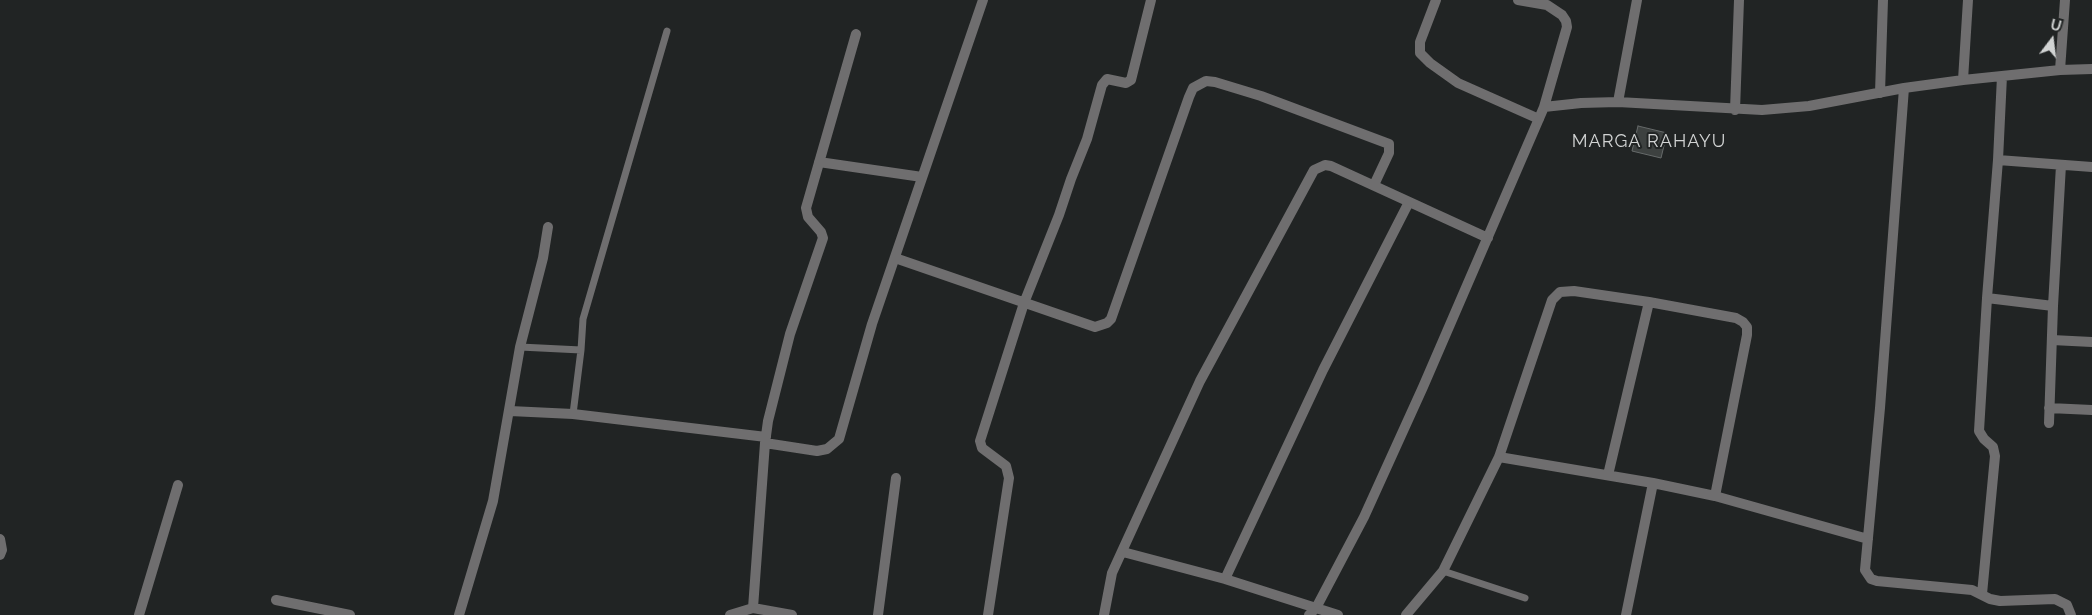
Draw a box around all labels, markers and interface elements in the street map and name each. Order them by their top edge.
north arrow [2027,15,2077,65]
text: U [2049,16,2063,35]
district label: MARGA RAHAYU [1570,131,1728,153]

